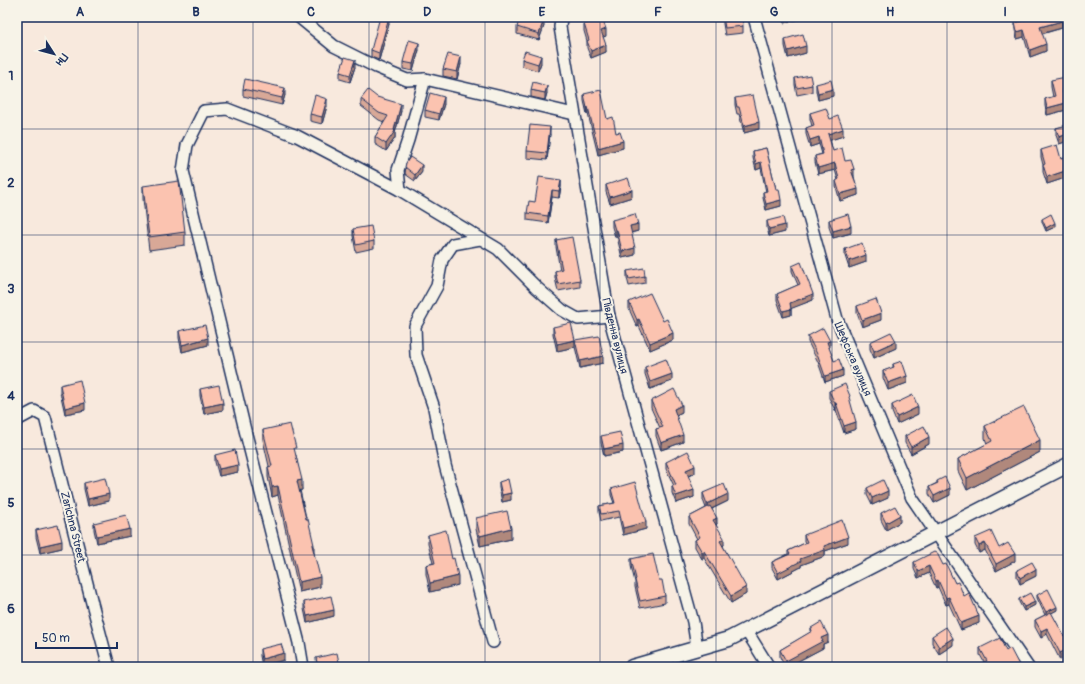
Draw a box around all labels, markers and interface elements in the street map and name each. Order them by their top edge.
text: A [76,4,85,20]
text: B [192,4,200,20]
text: C [307,4,315,20]
text: D [423,4,431,20]
text: E [539,4,546,20]
text: F [654,4,662,20]
text: G [770,4,779,20]
text: H [886,4,894,20]
text: I [1003,4,1007,20]
north arrow [34,34,74,74]
text: Пн [53,51,70,69]
text: 1 [8,68,14,84]
text: 2 [7,175,15,191]
text: 3 [7,281,15,297]
street label: Південна вулиця [599,297,631,375]
street label: Шефська вулиця [832,320,874,398]
text: 4 [7,388,15,404]
street label: Zarichna Street [58,490,88,564]
text: 5 [7,495,15,511]
text: 6 [7,601,15,617]
scale bar [36,624,117,650]
text: 50 m [42,631,70,646]

